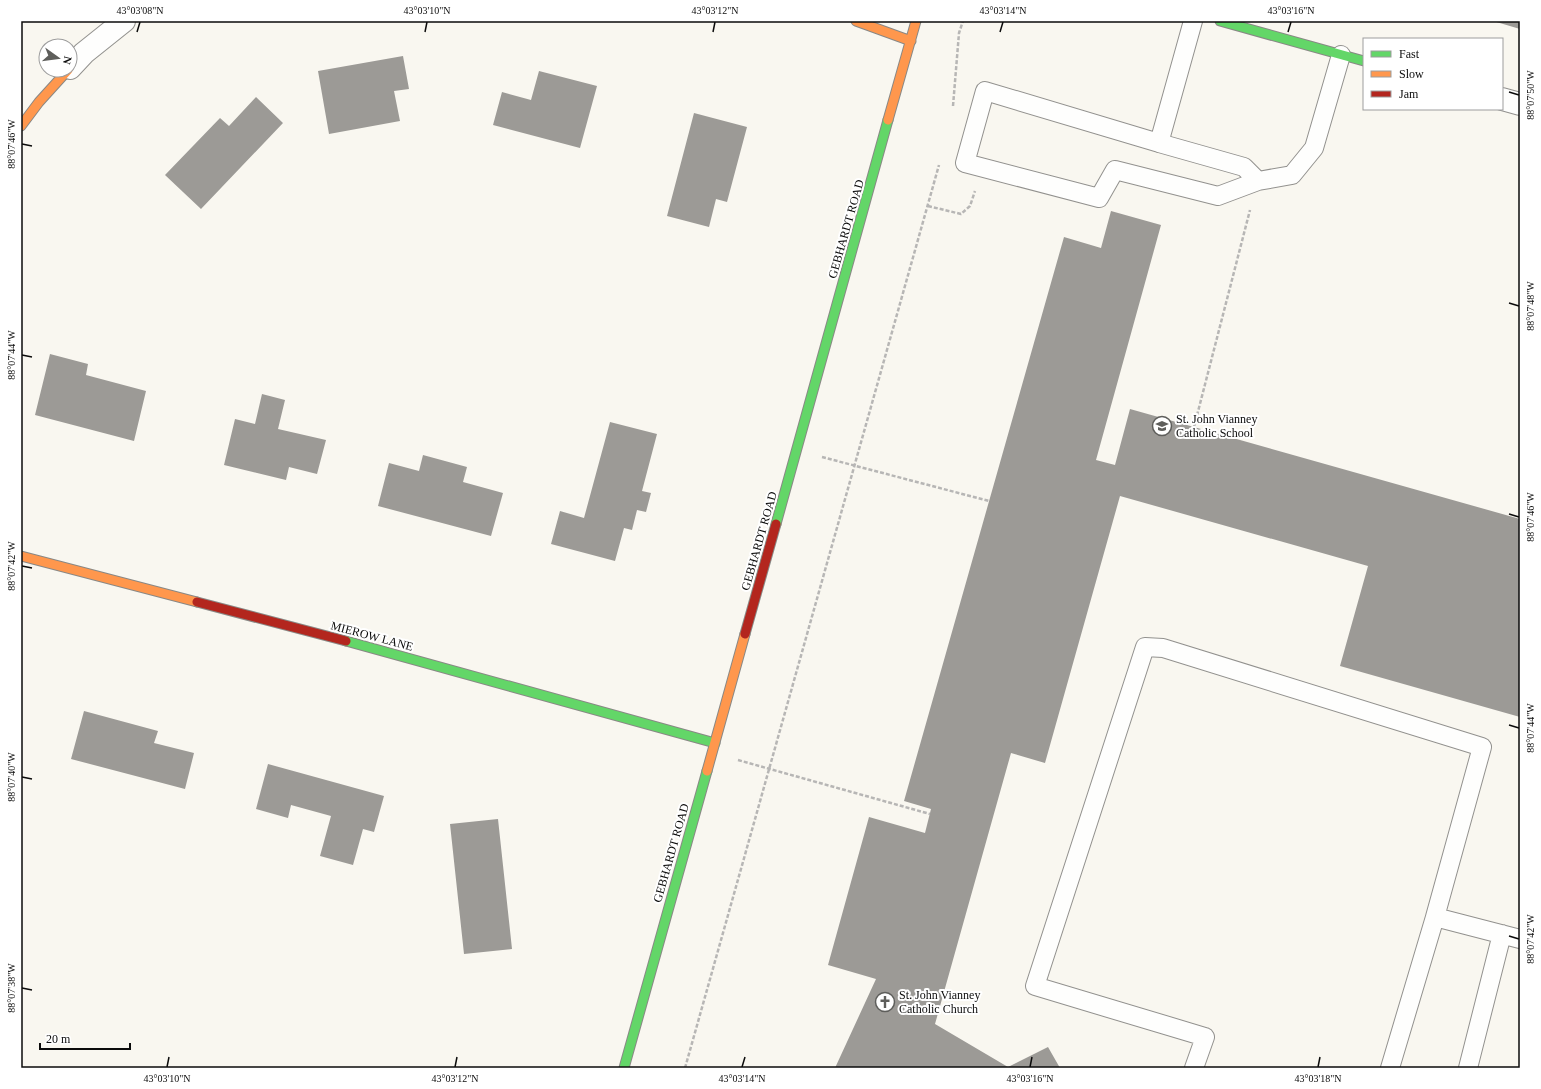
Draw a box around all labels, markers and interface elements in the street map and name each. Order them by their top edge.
text: 43°03'08"N [116,5,164,16]
text: 43°03'10"N [403,5,451,16]
text: 43°03'12"N [691,5,739,16]
text: 43°03'14"N [979,5,1027,16]
text: 43°03'16"N [1267,5,1315,16]
north arrow [38,38,78,78]
legend [1363,38,1503,110]
text: Fast [1399,47,1420,61]
text: N [61,55,74,66]
text: Slow [1399,67,1424,81]
text: 88°07'50"W [1525,70,1536,120]
text: Jam [1399,87,1419,101]
text: 88°07'46"W [6,119,17,169]
street label: GEBHARDT ROAD [825,178,867,280]
text: 88°07'48"W [1525,281,1536,331]
text: 88°07'44"W [6,330,17,380]
place label: St. John Vianney Catholic School [1176,412,1257,440]
school or university icon: St. John Vianney Catholic School [1151,415,1173,437]
street label: GEBHARDT ROAD [738,490,780,592]
text: 88°07'46"W [1525,492,1536,542]
text: 88°07'42"W [6,541,17,591]
street label: MIEROW LANE [329,618,415,654]
text: 88°07'44"W [1525,703,1536,753]
text: 88°07'40"W [6,752,17,802]
street label: GEBHARDT ROAD [650,802,692,904]
text: 88°07'42"W [1525,914,1536,964]
text: 88°07'38"W [6,963,17,1013]
place label: St. John Vianney Catholic Church [899,988,980,1016]
church icon: St. John Vianney Catholic Church [874,991,896,1013]
scale bar [40,1025,130,1051]
text: 20 m [46,1032,71,1046]
text: 43°03'10"N [143,1073,191,1084]
text: 43°03'12"N [431,1073,479,1084]
text: 43°03'14"N [718,1073,766,1084]
text: 43°03'16"N [1006,1073,1054,1084]
text: 43°03'18"N [1294,1073,1342,1084]

